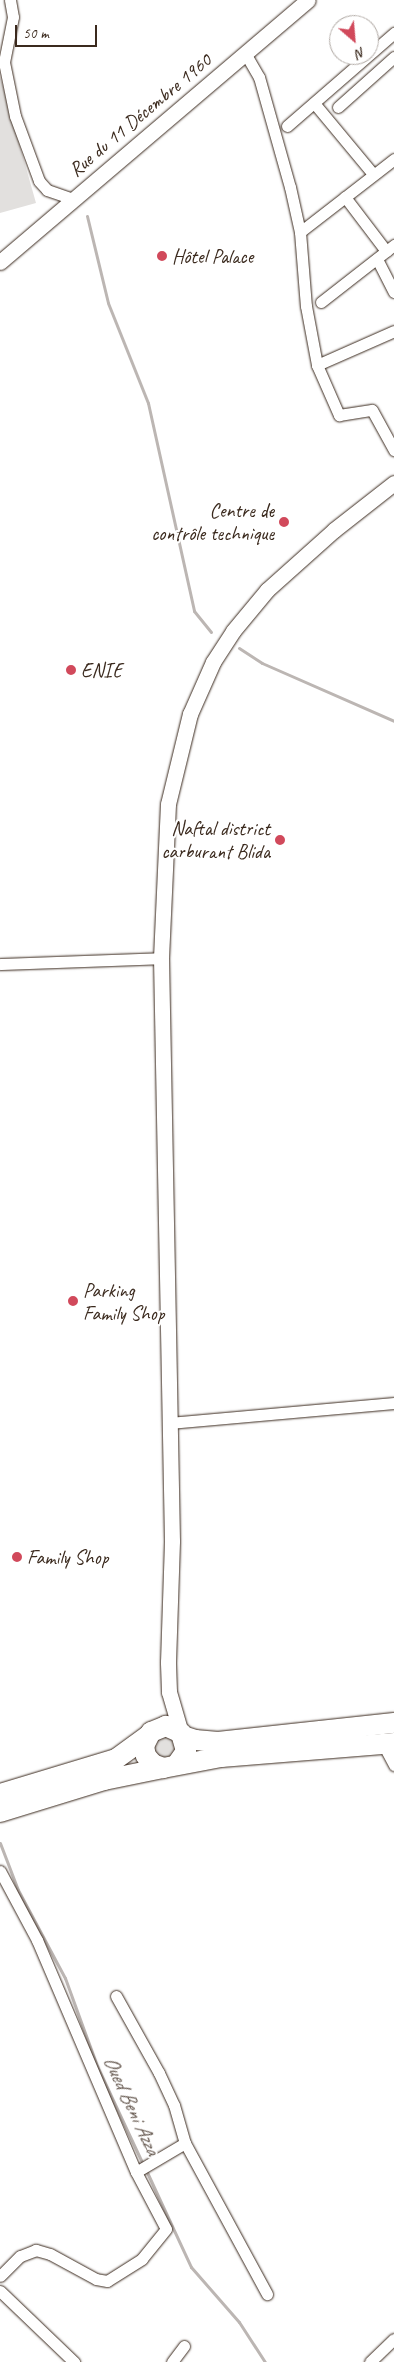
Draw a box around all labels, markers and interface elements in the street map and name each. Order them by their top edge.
scale bar [18,15,100,47]
north arrow [329,15,379,65]
text: 50 m [23,24,49,43]
text: N [353,43,368,62]
street label: Rue du 11 Décembre 1960 [64,48,216,182]
place label: Hôtel Palace [172,244,254,268]
marker: Hôtel Palace [156,250,168,262]
place label: Centre de contrôle technique [152,499,274,546]
marker: Centre de contrôle technique [278,516,290,528]
place label: ENIE [81,658,122,682]
marker: ENIE [65,664,77,676]
place label: Naftal district carburant Blida [161,816,270,863]
marker: Naftal district carburant Blida [274,834,286,846]
place label: Parking Family Shop [83,1278,164,1325]
marker: Parking Family Shop [67,1295,79,1307]
place label: Family Shop [27,1545,108,1569]
marker: Family Shop [11,1551,23,1563]
water label: Oued Beni Azza [98,2051,166,2159]

